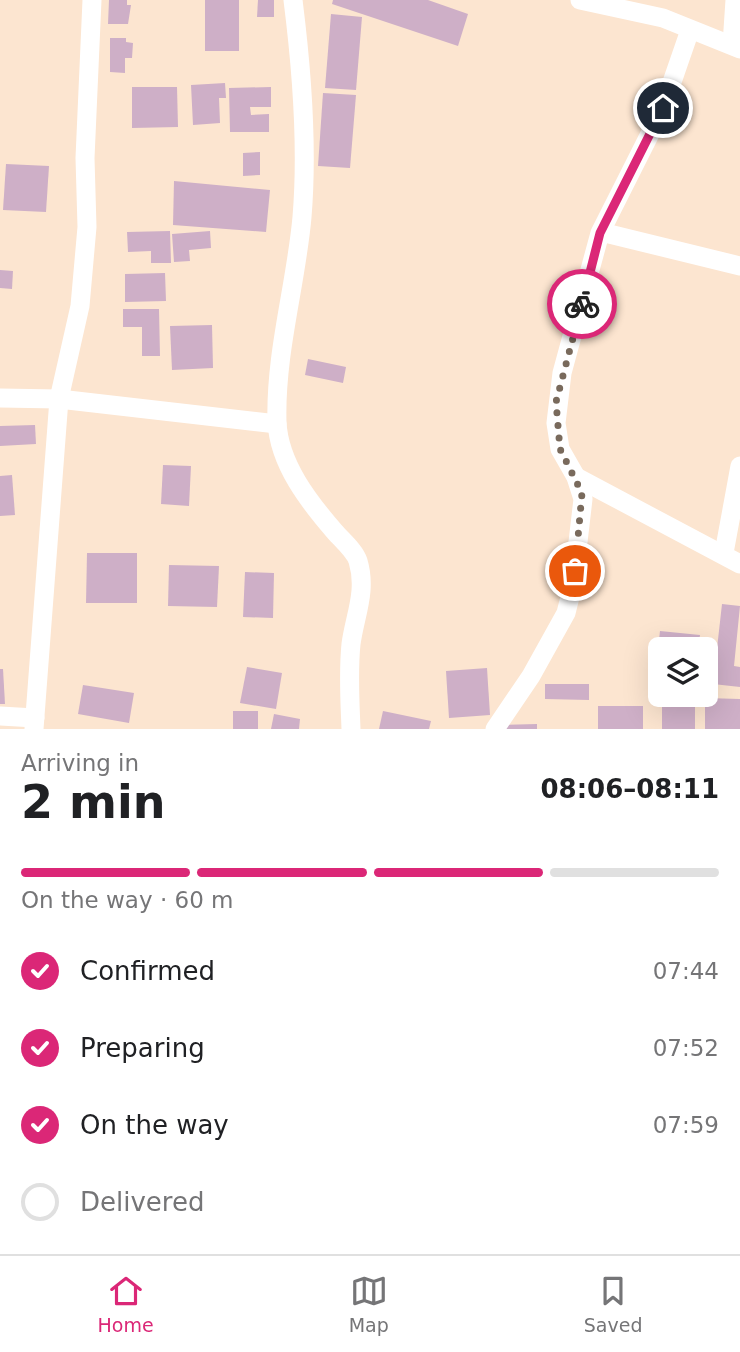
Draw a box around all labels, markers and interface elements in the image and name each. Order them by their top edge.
pin [633,78,693,138]
icon: home [644,89,682,127]
courier [547,269,617,339]
icon: bike [563,285,601,323]
pin [545,541,605,601]
icon: bag [556,552,594,590]
map controls [648,637,718,707]
button: layers [648,637,718,707]
text: Arriving in [21,750,139,776]
text: 08:06–08:11 [540,774,719,804]
text: 2 min [21,775,165,829]
text: On the way · 60 m [21,887,233,913]
icon: check [21,952,59,990]
text: Confirmed [80,956,215,986]
text: 07:44 [653,958,719,984]
icon: check [21,1029,59,1067]
text: Preparing [80,1033,205,1063]
text: 07:52 [653,1035,719,1061]
icon: check [21,1106,59,1144]
text: On the way [80,1110,229,1140]
text: 07:59 [653,1112,719,1138]
text: Delivered [80,1187,204,1217]
tab: Home [98,1272,154,1336]
tab: Map [349,1272,389,1336]
tab: Saved [584,1272,642,1336]

